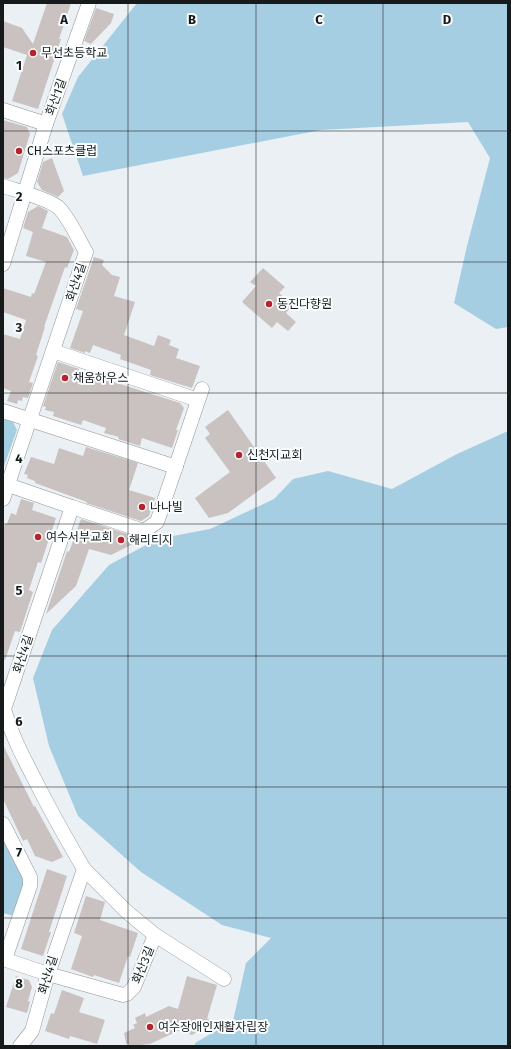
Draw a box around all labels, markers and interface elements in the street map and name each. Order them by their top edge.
text: A [59,12,68,27]
text: B [188,12,196,27]
text: C [315,12,323,27]
text: D [443,12,452,27]
place label: 무선초등학교 [41,46,107,60]
marker: 무선초등학교 [28,48,38,58]
text: 1 [16,58,22,73]
street label: 화산1길 [43,77,69,117]
place label: CH스포츠클럽 [27,144,97,158]
marker: CH스포츠클럽 [14,146,24,156]
text: 2 [16,189,23,204]
street label: 화산4길 [63,261,89,303]
place label: 동진다향원 [277,297,332,311]
marker: 동진다향원 [264,299,274,309]
text: 3 [15,320,23,335]
place label: 채움하우스 [73,371,128,385]
marker: 채움하우스 [60,373,70,383]
place label: 신천지교회 [247,448,302,462]
marker: 신천지교회 [234,450,244,460]
text: 4 [15,451,23,466]
place label: 나나빌 [150,500,183,514]
marker: 나나빌 [137,502,147,512]
place label: 여수서부교회 [46,530,112,544]
marker: 여수서부교회 [33,532,43,542]
place label: 해리티지 [129,533,173,547]
marker: 해리티지 [116,535,126,545]
text: 5 [16,583,23,598]
street label: 화산4길 [10,633,36,675]
text: 6 [15,714,23,729]
text: 7 [16,845,22,860]
street label: 화산3길 [129,944,157,986]
street label: 화산4길 [36,954,60,996]
text: 8 [15,976,23,991]
place label: 여수장애인재활자립장 [158,1020,268,1034]
marker: 여수장애인재활자립장 [145,1022,155,1032]

